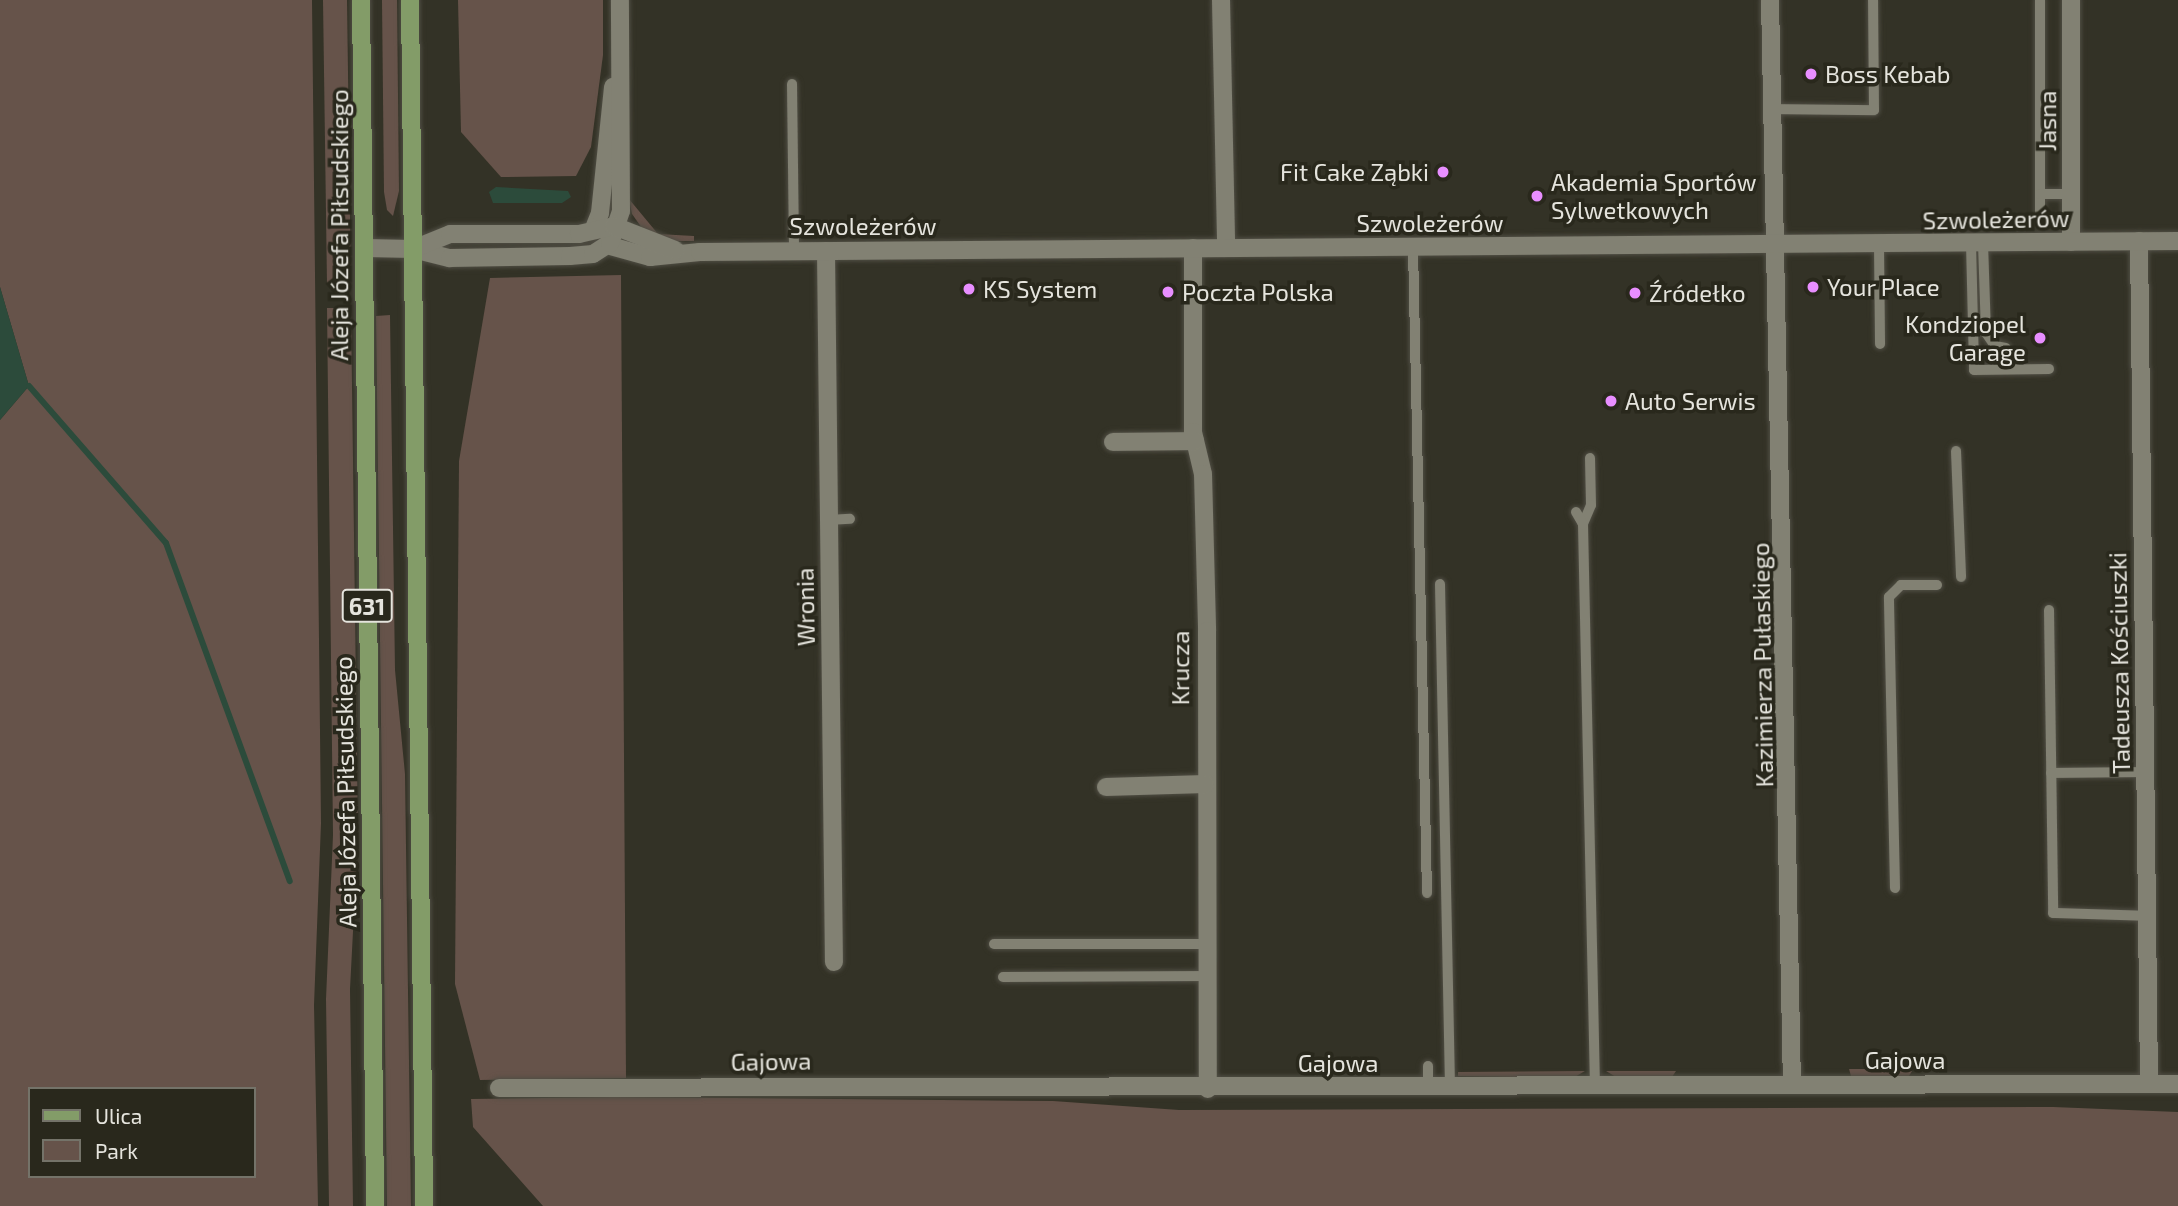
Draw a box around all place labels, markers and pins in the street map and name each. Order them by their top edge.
place label: Boss Kebab [1825,60,1951,88]
marker: Boss Kebab [1803,66,1819,82]
place label: Fit Cake Ząbki [1280,158,1429,186]
marker: Fit Cake Ząbki [1435,164,1451,180]
place label: Akademia Sportów Sylwetkowych [1551,168,1757,224]
marker: Akademia Sportów Sylwetkowych [1529,188,1545,204]
place label: Your Place [1827,273,1940,301]
place label: KS System [983,275,1097,303]
place label: Poczta Polska [1182,278,1334,306]
place label: Źródełko [1649,279,1746,307]
marker: Your Place [1805,279,1821,295]
marker: KS System [961,281,977,297]
marker: Poczta Polska [1160,284,1176,300]
marker: Źródełko [1627,285,1643,301]
place label: Kondziopel Garage [1905,310,2026,366]
marker: Kondziopel Garage [2032,330,2048,346]
place label: Auto Serwis [1625,387,1756,415]
marker: Auto Serwis [1603,393,1619,409]

